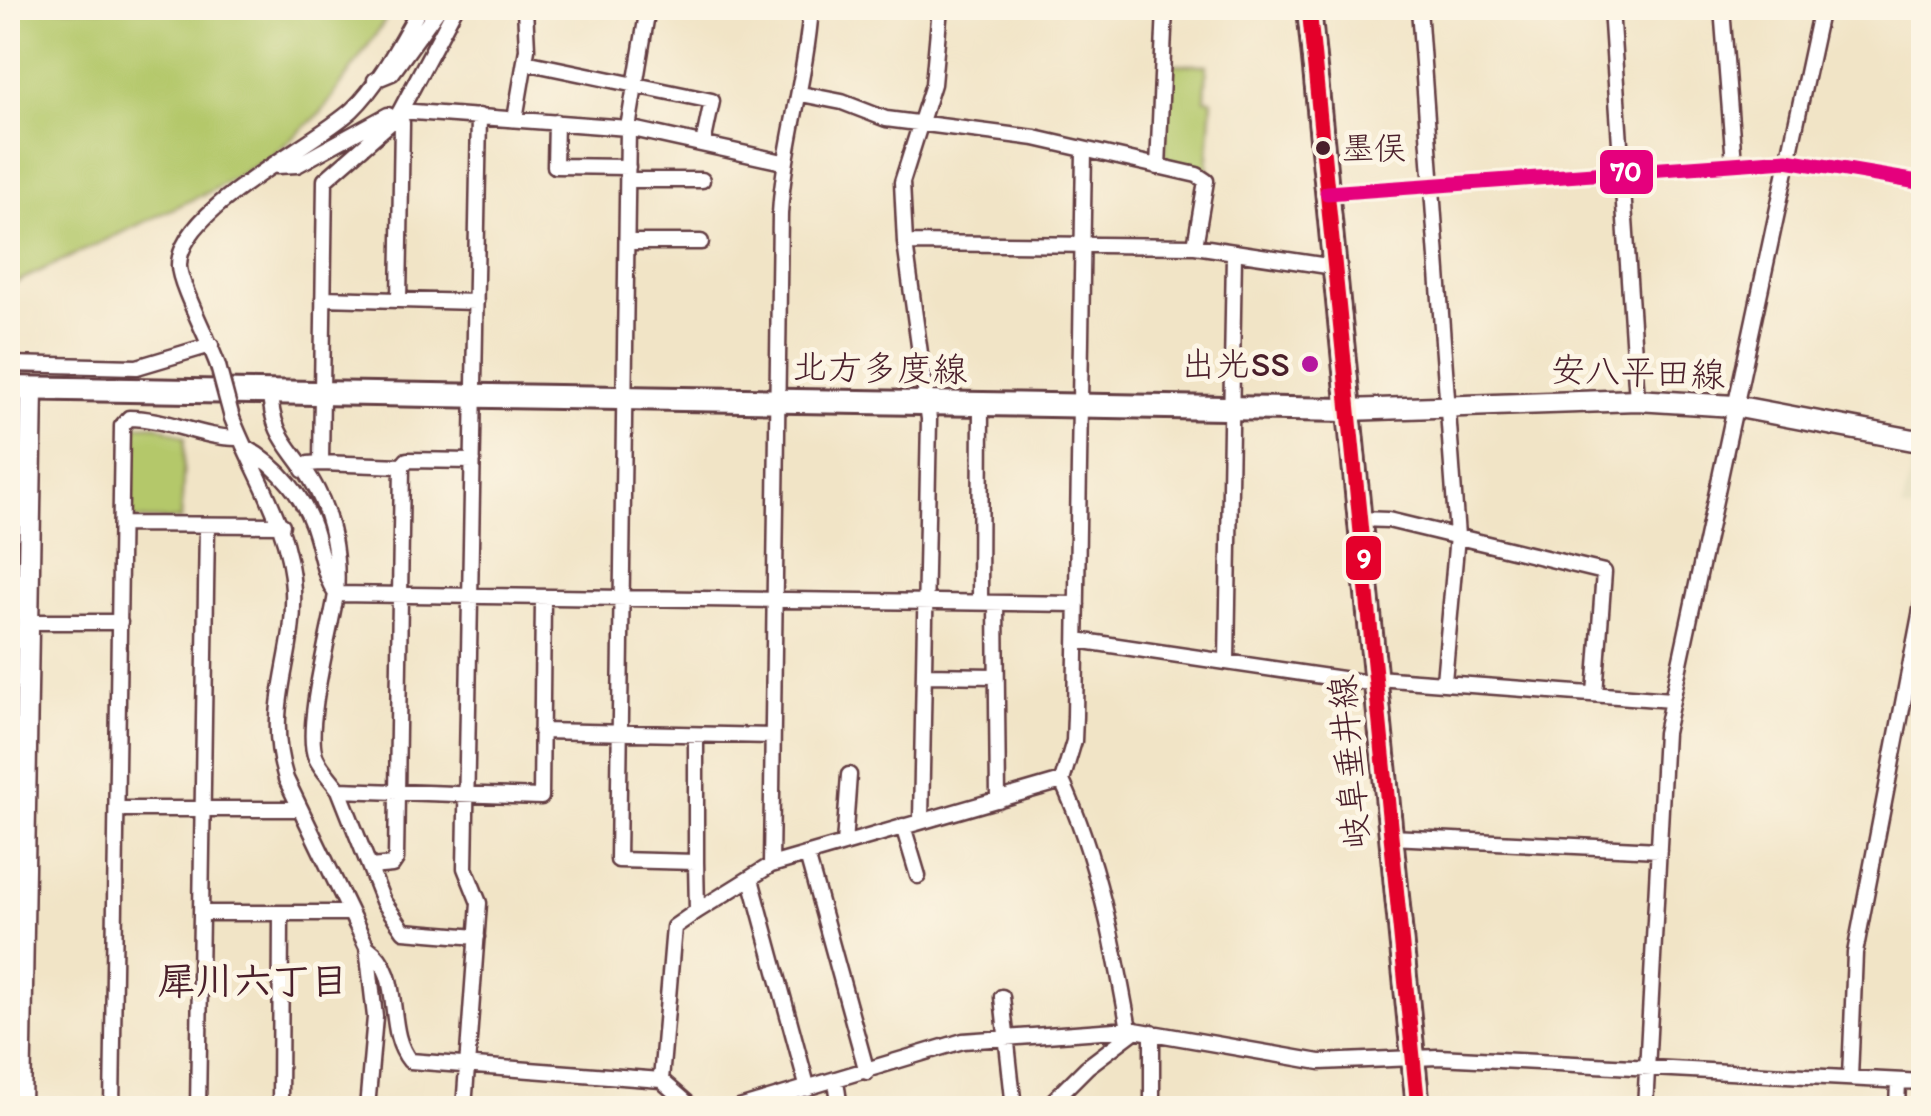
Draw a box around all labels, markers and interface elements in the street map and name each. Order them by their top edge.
place label: 墨俣 [1342,129,1406,167]
marker: 墨俣 [1313,138,1333,158]
line badge: 70 [1598,148,1655,196]
text: 70 [1609,154,1642,188]
place label: 出光SS [1181,343,1290,385]
street label: 北方多度線 [792,345,968,391]
street label: 安八平田線 [1550,348,1726,396]
marker: 出光SS [1299,353,1321,375]
line badge: 9 [1344,534,1383,582]
text: 9 [1357,541,1371,575]
street label: 岐阜垂井線 [1320,673,1378,851]
district label: 犀川六丁目 [158,958,348,1004]

